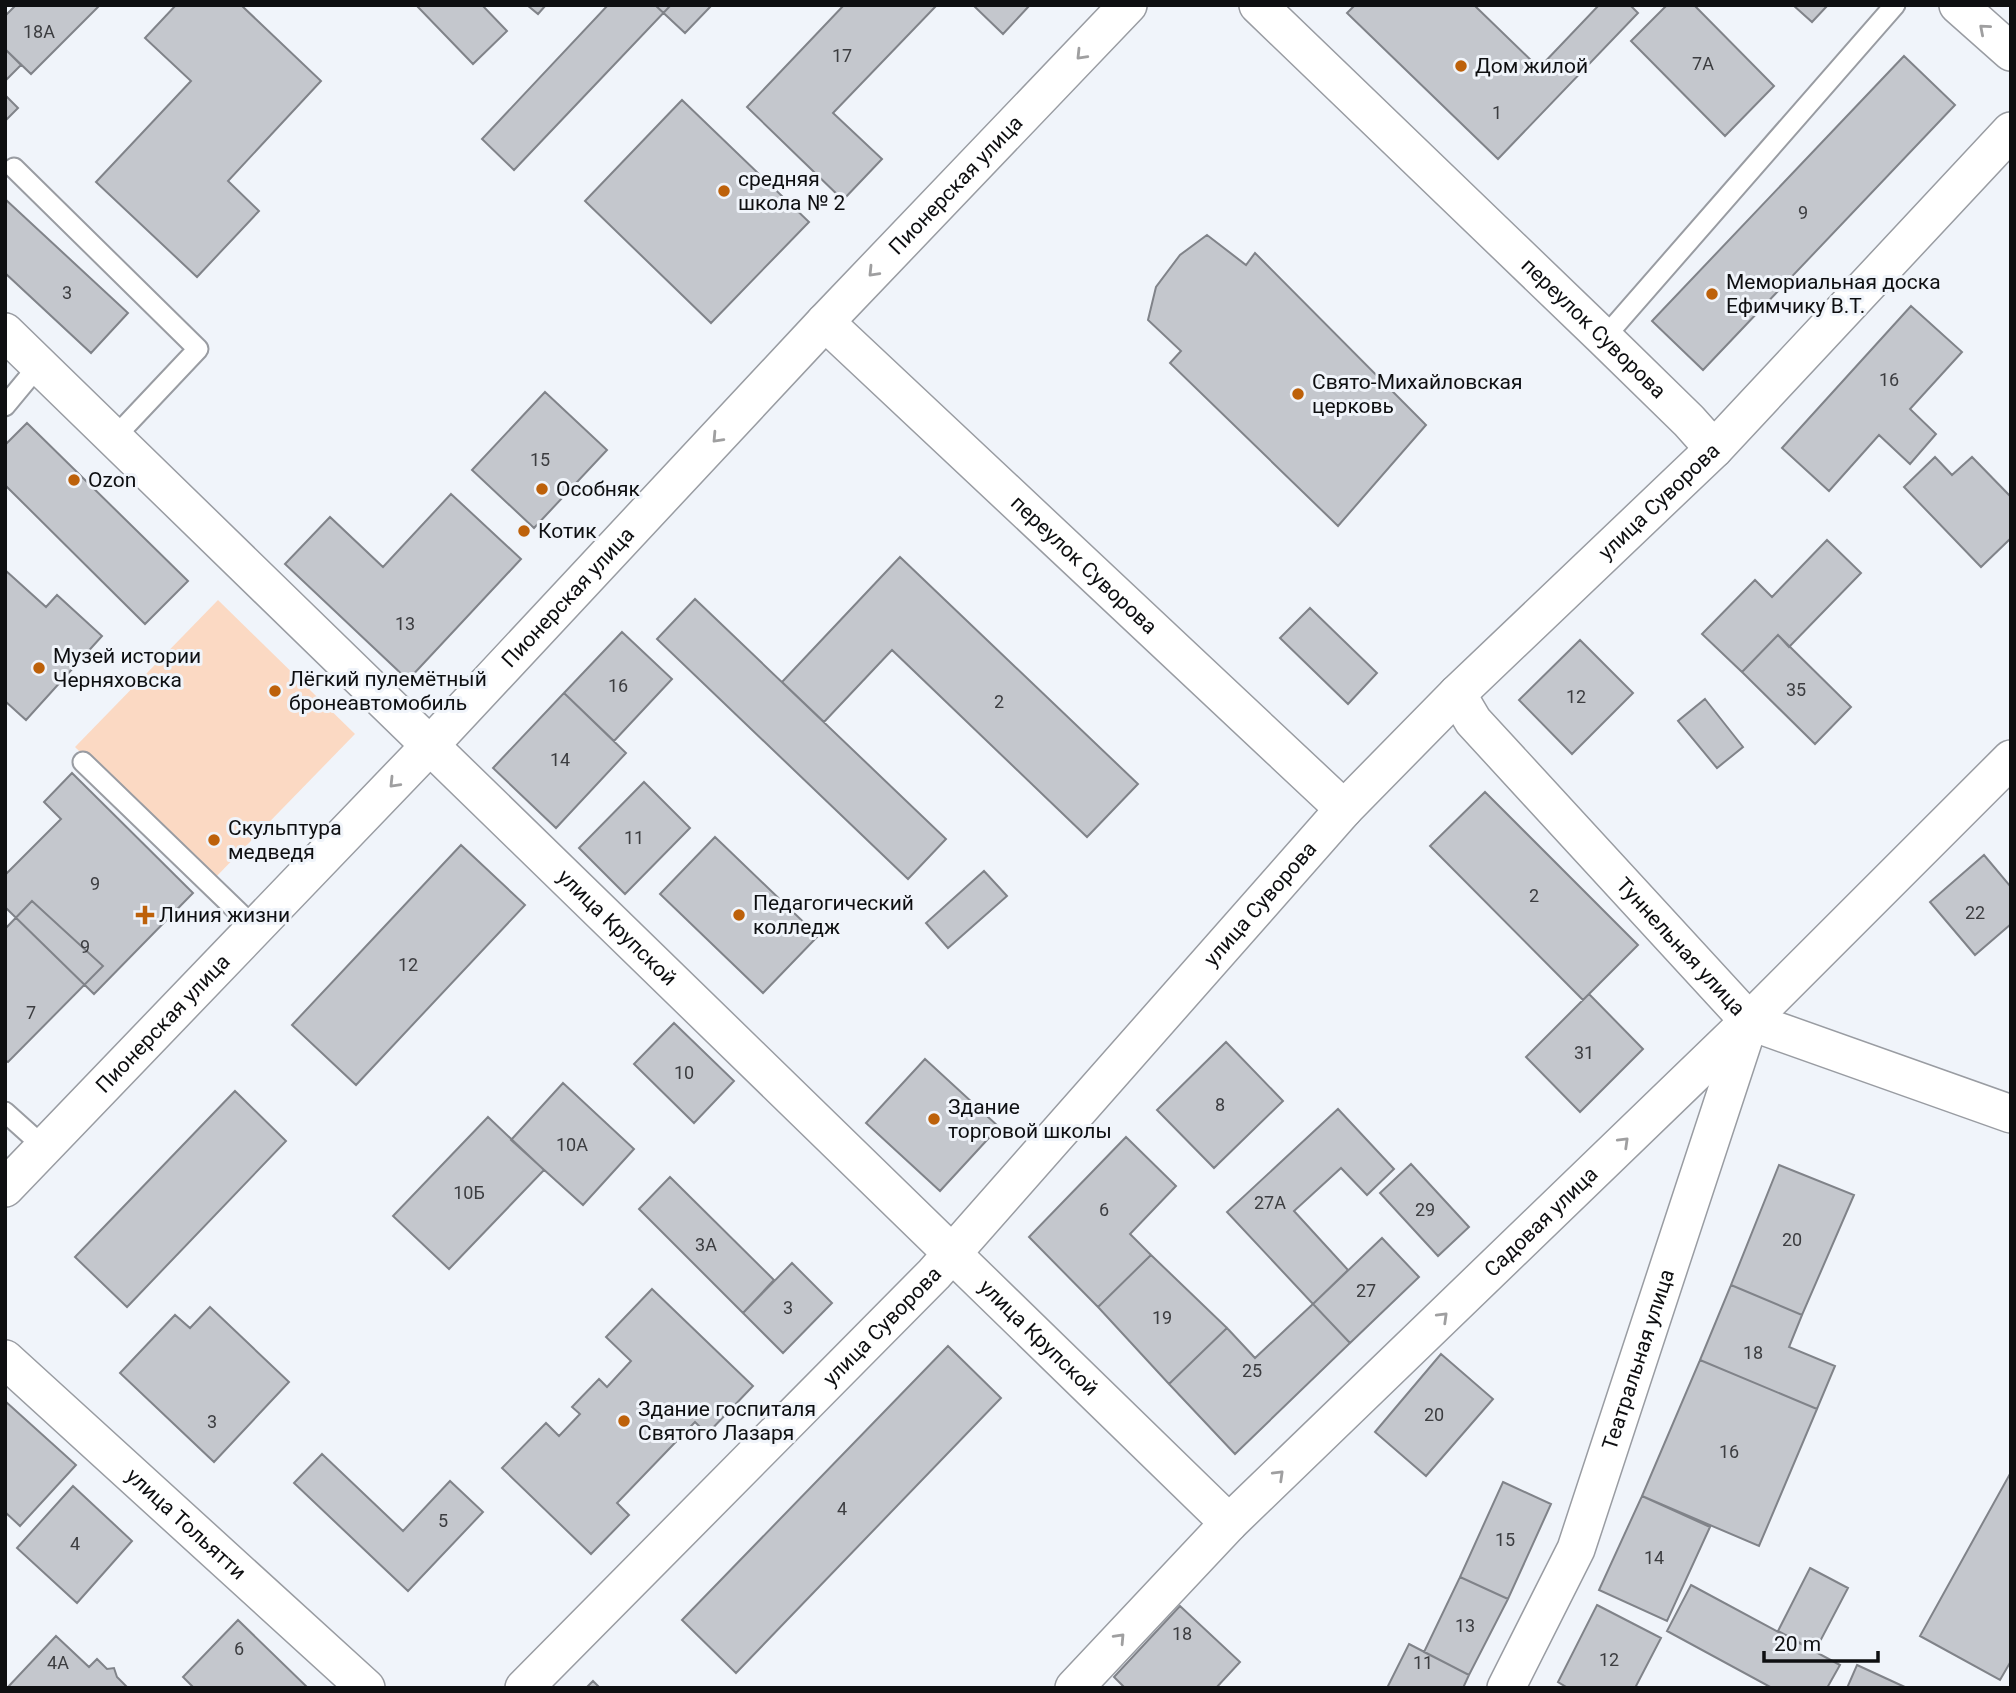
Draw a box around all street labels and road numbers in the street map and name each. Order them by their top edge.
street label: Пионерская улица [884,111,1028,259]
street label: переулок Суворова [1517,253,1671,403]
street label: улица Суворова [1594,438,1724,564]
street label: переулок Суворова [1006,491,1162,639]
street label: Пионерская улица [497,522,639,672]
street label: улица Суворова [1199,837,1321,971]
street label: улица Крупской [553,865,681,991]
street label: Туннельная улица [1611,873,1750,1021]
street label: Пионерская улица [91,949,235,1098]
street label: Садовая улица [1480,1162,1602,1282]
street label: улица Суворова [818,1262,946,1391]
street label: Театральная улица [1597,1266,1679,1453]
street label: улица Крупской [974,1275,1103,1401]
street label: улица Тольятти [121,1464,251,1585]

